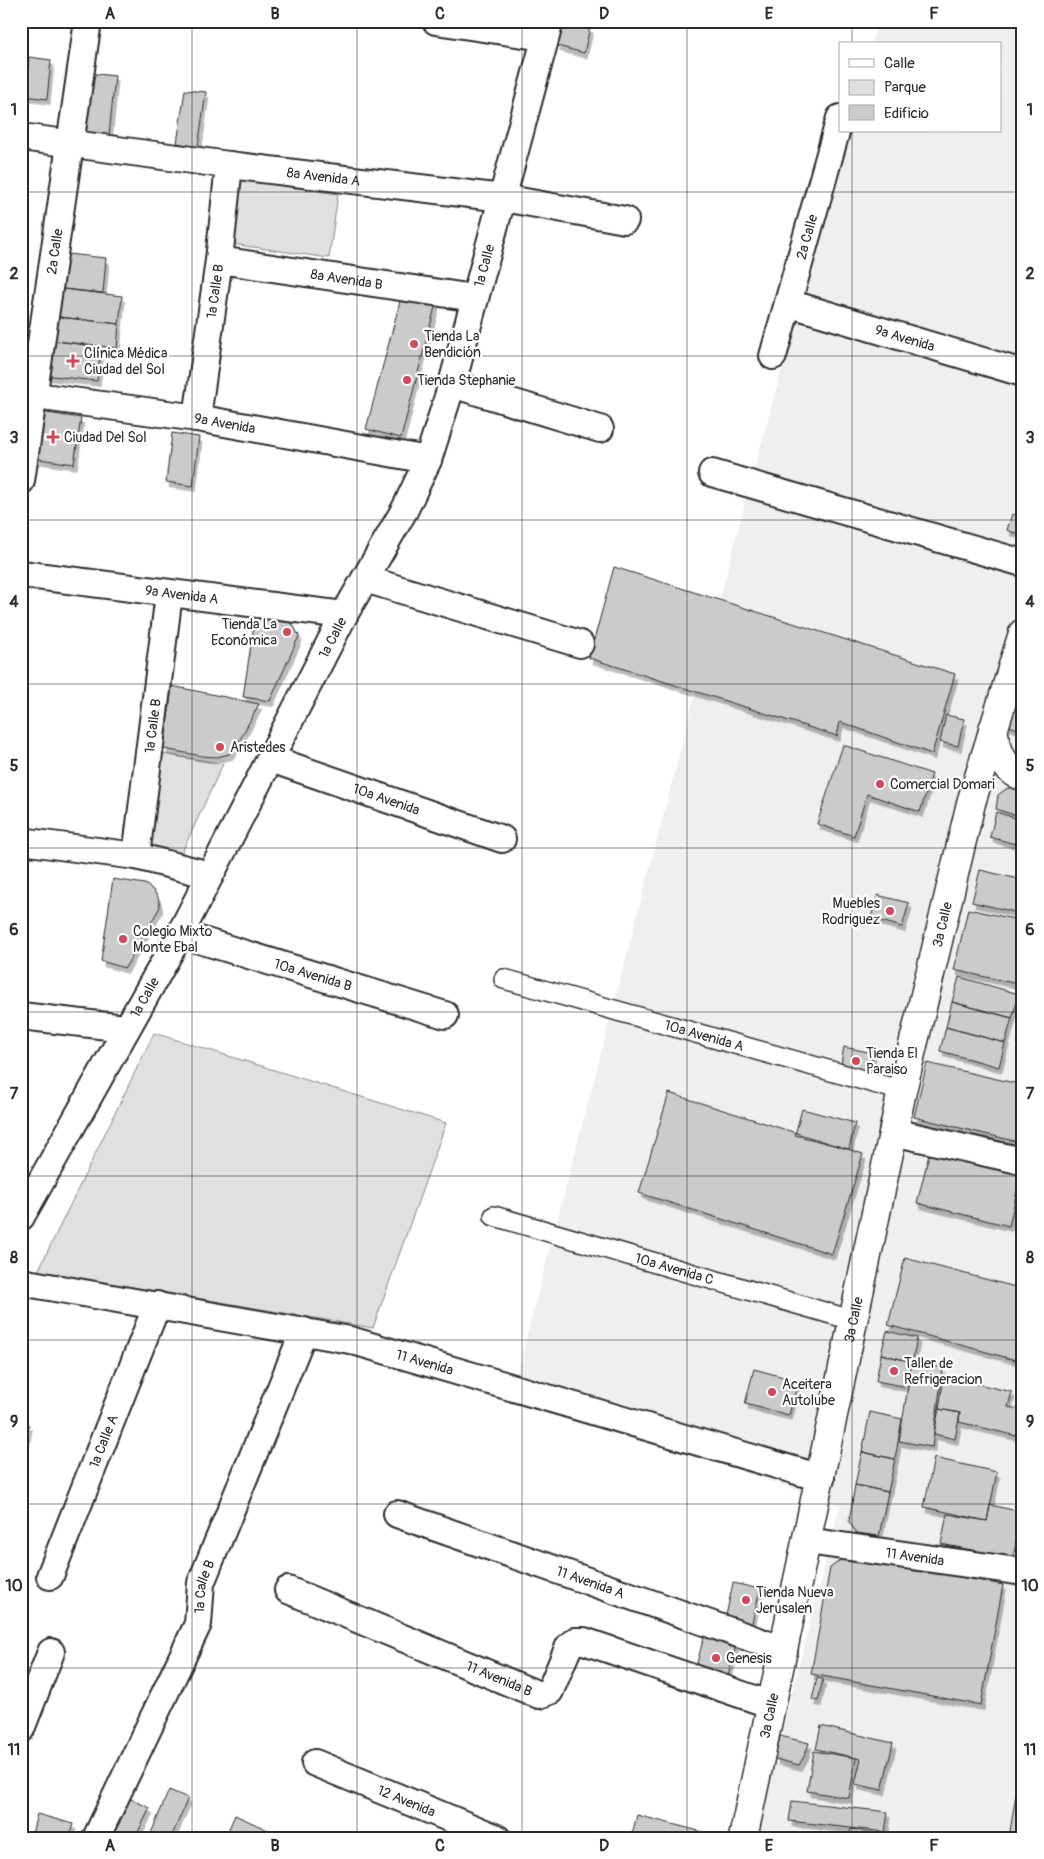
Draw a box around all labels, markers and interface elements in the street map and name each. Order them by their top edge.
text: A [105,4,116,24]
text: B [270,4,280,24]
text: C [435,4,445,24]
text: D [599,4,609,24]
text: E [765,4,774,24]
text: F [929,4,939,24]
legend [839,42,1002,132]
text: Calle [884,54,915,73]
text: Parque [884,78,927,97]
text: 1 [11,100,17,120]
text: 1 [1027,100,1033,120]
text: Edificio [884,104,929,123]
street label: 8a Avenida A [286,164,361,190]
street label: 2a Calle [793,212,822,261]
street label: 2a Calle [43,227,67,276]
street label: 1a Calle [471,242,498,289]
street label: 1a Calle B [203,263,227,320]
text: 2 [10,264,19,284]
text: 2 [1026,264,1035,284]
street label: 8a Avenida B [309,266,384,293]
street label: 9a Avenida [873,321,937,355]
place label: Tienda La Bendición [424,328,481,361]
marker: Tienda La Bendición [408,338,420,350]
place label: Clínica Médica Ciudad del Sol [84,345,167,378]
marker: Clínica Médica Ciudad del Sol [66,354,80,368]
place label: Tienda Stephanie [417,372,516,389]
marker: Tienda Stephanie [401,374,413,386]
street label: 9a Avenida [193,410,257,437]
text: 3 [10,428,19,448]
text: 3 [1026,428,1035,448]
place label: Ciudad Del Sol [64,429,147,446]
marker: Ciudad Del Sol [46,430,60,444]
street label: 9a Avenida A [144,582,219,608]
text: 4 [9,592,19,612]
text: 4 [1025,592,1035,612]
street label: 1a Calle [315,614,350,661]
place label: Tienda La Económica [211,616,277,649]
marker: Tienda La Económica [281,626,293,638]
street label: 1a Calle B [141,698,165,754]
place label: Aristedes [230,739,286,756]
marker: Aristedes [214,741,226,753]
text: 5 [10,756,19,776]
text: 5 [1026,756,1035,776]
place label: Comercial Domari [890,776,995,793]
marker: Comercial Domari [874,778,886,790]
street label: 10a Avenida [350,780,422,819]
place label: Muebles Rodriguez [822,895,881,928]
street label: 3a Calle [929,900,956,949]
marker: Muebles Rodriguez [884,905,896,917]
text: 6 [9,920,19,940]
text: 6 [1025,920,1035,940]
place label: Colegio Mixto Monte Ebal [133,923,213,956]
marker: Colegio Mixto Monte Ebal [117,933,129,945]
street label: 10a Avenida B [272,955,354,995]
street label: 1a Calle [127,974,163,1021]
street label: 10a Avenida A [662,1017,746,1055]
place label: Tienda El Paraiso [866,1045,918,1078]
marker: Tienda El Paraiso [850,1055,862,1067]
text: 7 [10,1084,19,1104]
text: 7 [1026,1084,1035,1104]
text: 8 [10,1248,18,1268]
text: 8 [1026,1248,1034,1268]
street label: 10a Avenida C [633,1249,716,1289]
street label: 3a Calle [841,1295,867,1344]
street label: 11 Avenida [394,1346,455,1379]
place label: Taller de Refrigeracion [904,1355,983,1388]
marker: Taller de Refrigeracion [888,1365,900,1377]
place label: Aceitera Autolube [782,1376,835,1409]
marker: Aceitera Autolube [766,1386,778,1398]
text: 9 [10,1412,18,1432]
street label: 1a Calle A [86,1412,122,1470]
text: 9 [1026,1412,1034,1432]
street label: 11 Avenida [884,1544,945,1570]
street label: 1a Calle B [191,1557,219,1614]
street label: 11 Avenida A [554,1563,627,1602]
text: 10 [5,1576,23,1596]
text: 10 [1021,1576,1039,1596]
place label: Tienda Nueva Jerusalen [756,1584,833,1617]
marker: Tienda Nueva Jerusalen [740,1594,752,1606]
place label: Genesis [726,1650,772,1667]
marker: Genesis [710,1652,722,1664]
street label: 11 Avenida B [463,1657,535,1700]
street label: 3a Calle [756,1691,783,1740]
text: 11 [8,1740,20,1760]
text: 11 [1024,1740,1036,1760]
street label: 12 Avenida [375,1782,438,1821]
text: A [105,1836,116,1856]
text: B [270,1836,280,1856]
text: C [435,1836,445,1856]
text: D [599,1836,609,1856]
text: E [765,1836,774,1856]
text: F [929,1836,939,1856]

